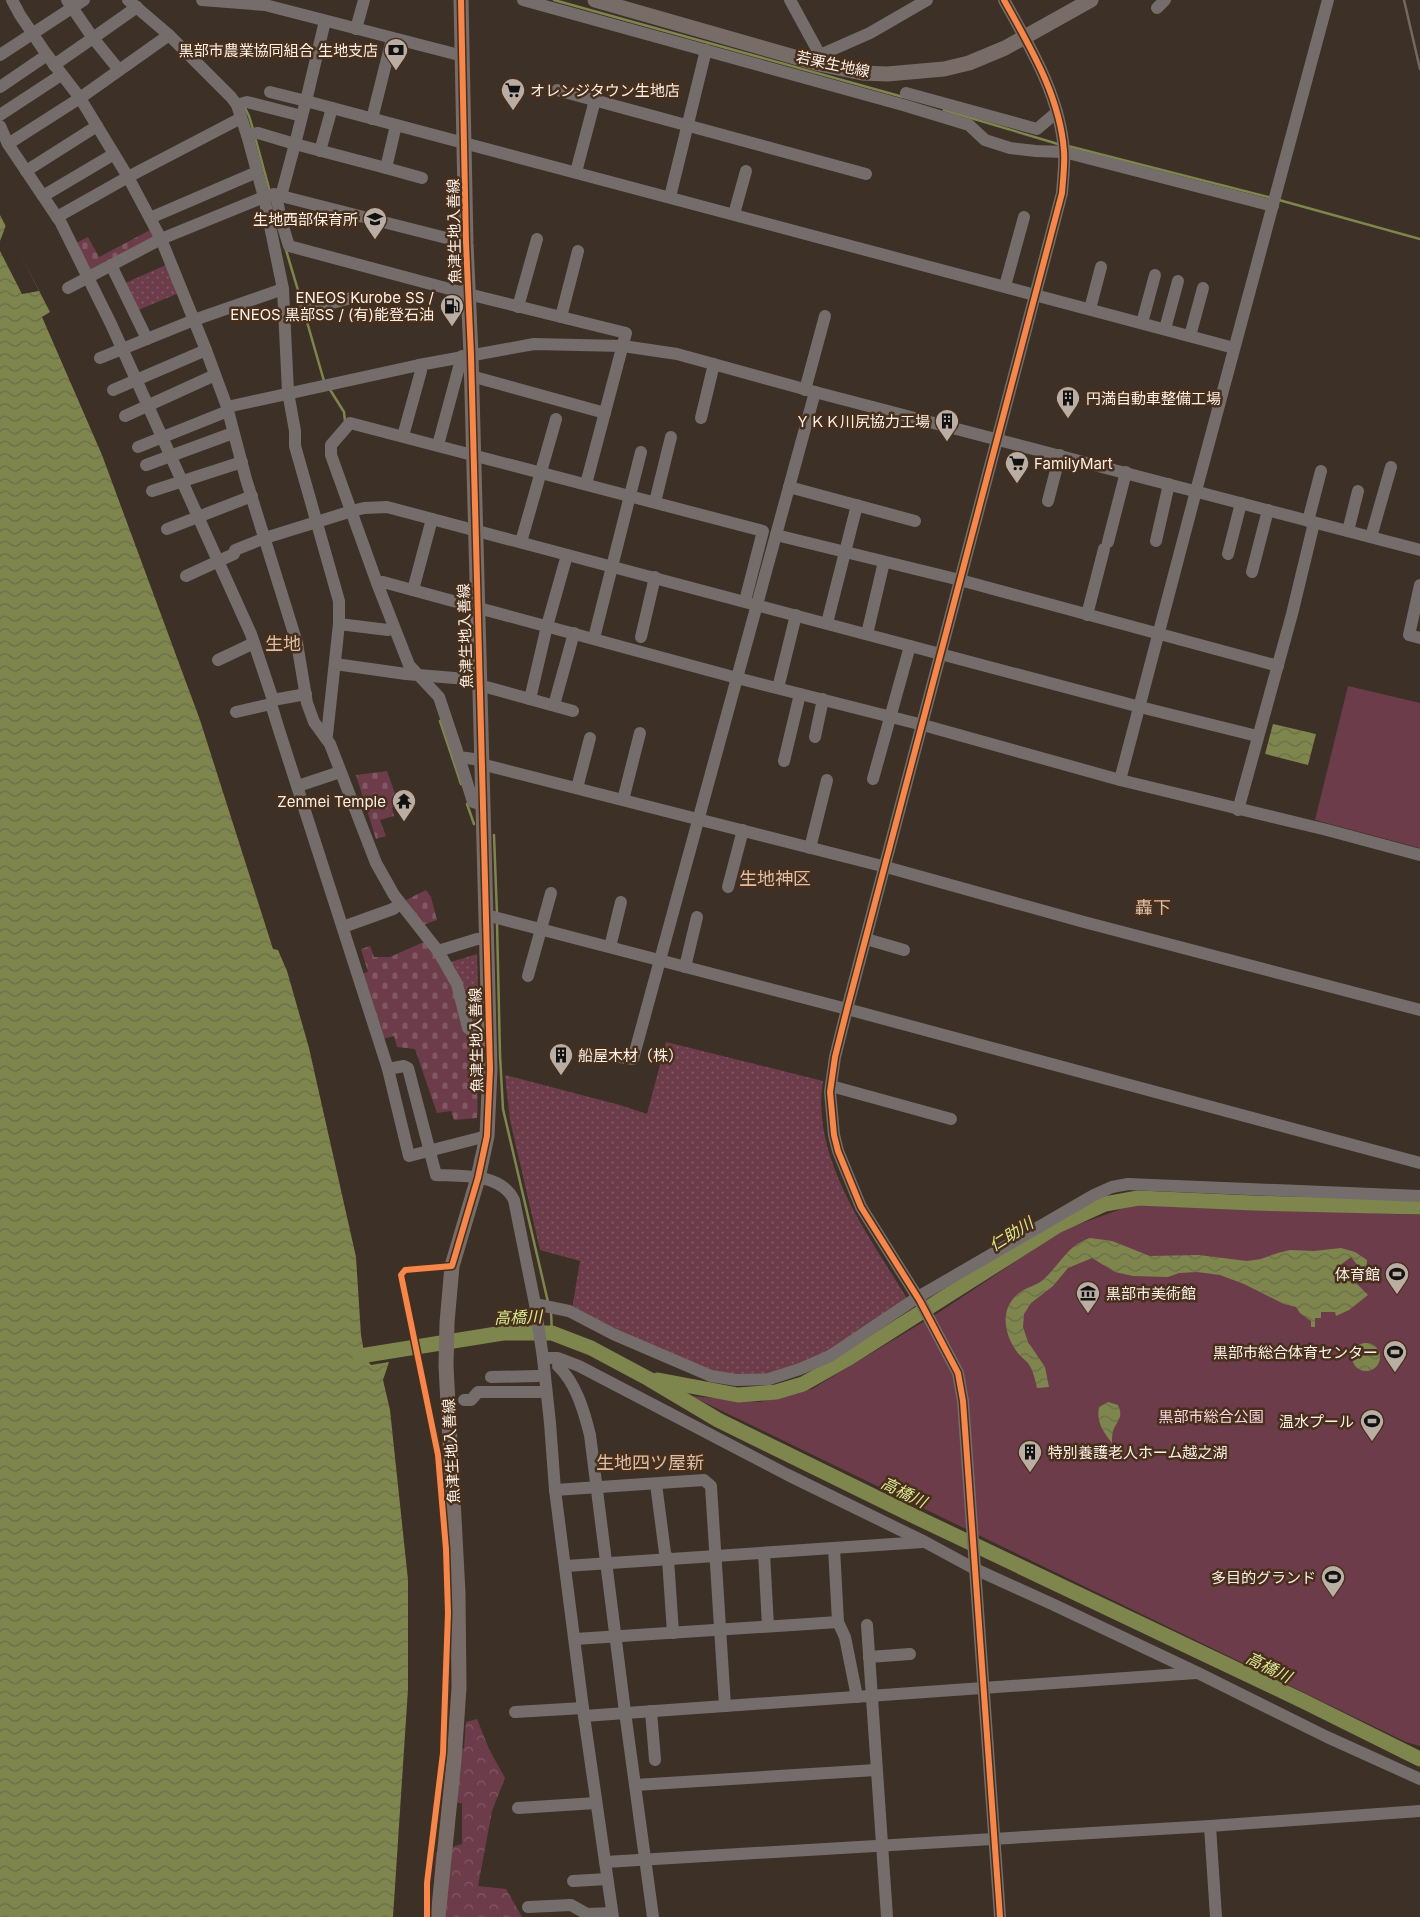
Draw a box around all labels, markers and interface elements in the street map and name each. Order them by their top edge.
bank icon: 黒部市農業協同組合 生地支店 [383,37,409,71]
place label: 黒部市農業協同組合 生地支店 [179,41,378,60]
street label: 若栗生地線 [794,47,872,81]
supermarket icon: オレンジタウン生地店 [500,77,526,111]
place label: オレンジタウン生地店 [530,81,680,100]
street label: 魚津生地入善線 [444,178,464,284]
school or university icon: 生地西部保育所 [362,206,388,240]
place label: 生地西部保育所 [253,210,358,229]
place label: ENEOS Kurobe SS / ENEOS 黒部SS / (有)能登石油 [230,288,435,324]
fuel station icon: ENEOS Kurobe SS / ENEOS 黒部SS / (有)能登石油 [439,293,465,327]
building icon: 円満自動車整備工場 [1055,385,1081,419]
place label: 円満自動車整備工場 [1086,389,1221,408]
building icon: ＹＫＫ川尻協力工場 [934,408,960,442]
place label: ＹＫＫ川尻協力工場 [795,412,930,431]
supermarket icon: FamilyMart [1004,450,1030,484]
place label: FamilyMart [1034,454,1113,473]
street label: 魚津生地入善線 [454,583,476,689]
district label: 生地 [265,633,301,654]
temple icon: Zenmei Temple [391,788,417,822]
place label: Zenmei Temple [277,792,386,811]
district label: 生地神区 [739,868,811,889]
district label: 轟下 [1135,897,1171,918]
street label: 魚津生地入善線 [466,987,486,1093]
building icon: 船屋木材（株） [548,1042,574,1076]
place label: 船屋木材（株） [578,1046,683,1065]
water label: 仁助川 [985,1212,1038,1255]
sports icon: 体育館 [1384,1261,1410,1295]
place label: 体育館 [1335,1265,1380,1284]
museum icon: 黒部市美術館 [1075,1280,1101,1314]
place label: 黒部市美術館 [1106,1284,1196,1303]
water label: 高橋川 [494,1306,544,1328]
sports icon: 黒部市総合体育センター [1382,1339,1408,1373]
place label: 黒部市総合体育センター [1213,1343,1378,1362]
street label: 魚津生地入善線 [439,1398,463,1504]
park label: 黒部市総合公園 [1158,1407,1264,1426]
sports icon: 温水プール [1359,1408,1385,1442]
place label: 温水プール [1279,1412,1354,1431]
building icon: 特別養護老人ホーム越之湖 [1017,1439,1043,1473]
place label: 特別養護老人ホーム越之湖 [1048,1443,1228,1462]
district label: 生地四ツ屋新 [596,1452,704,1473]
water label: 高橋川 [878,1472,932,1512]
sports icon: 多目的グランド [1320,1564,1346,1598]
place label: 多目的グランド [1211,1568,1316,1587]
water label: 高橋川 [1243,1647,1297,1687]

